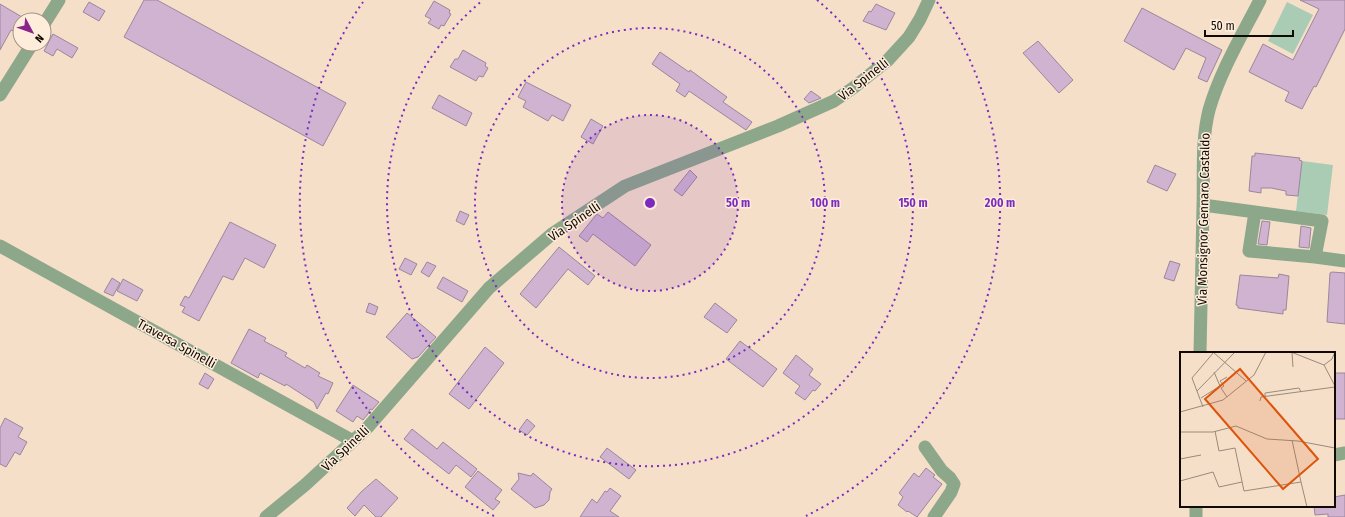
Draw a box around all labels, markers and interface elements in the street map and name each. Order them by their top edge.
north arrow [12,12,52,52]
scale bar [1205,12,1293,38]
text: 50 m [1211,19,1235,33]
text: N [32,31,46,45]
street label: Via Spinelli [835,55,891,104]
street label: Via Monsignor Gennaro Castaldo [1194,133,1213,305]
centre of rings [643,196,657,210]
text: 50 m [726,196,750,210]
text: 100 m [810,196,840,210]
text: 150 m [898,196,928,210]
text: 200 m [984,196,1015,210]
street label: Via Spinelli [545,199,603,244]
street label: Traversa Spinelli [135,316,219,371]
inset map [1180,352,1335,507]
street label: Via Spinelli [319,423,372,474]

